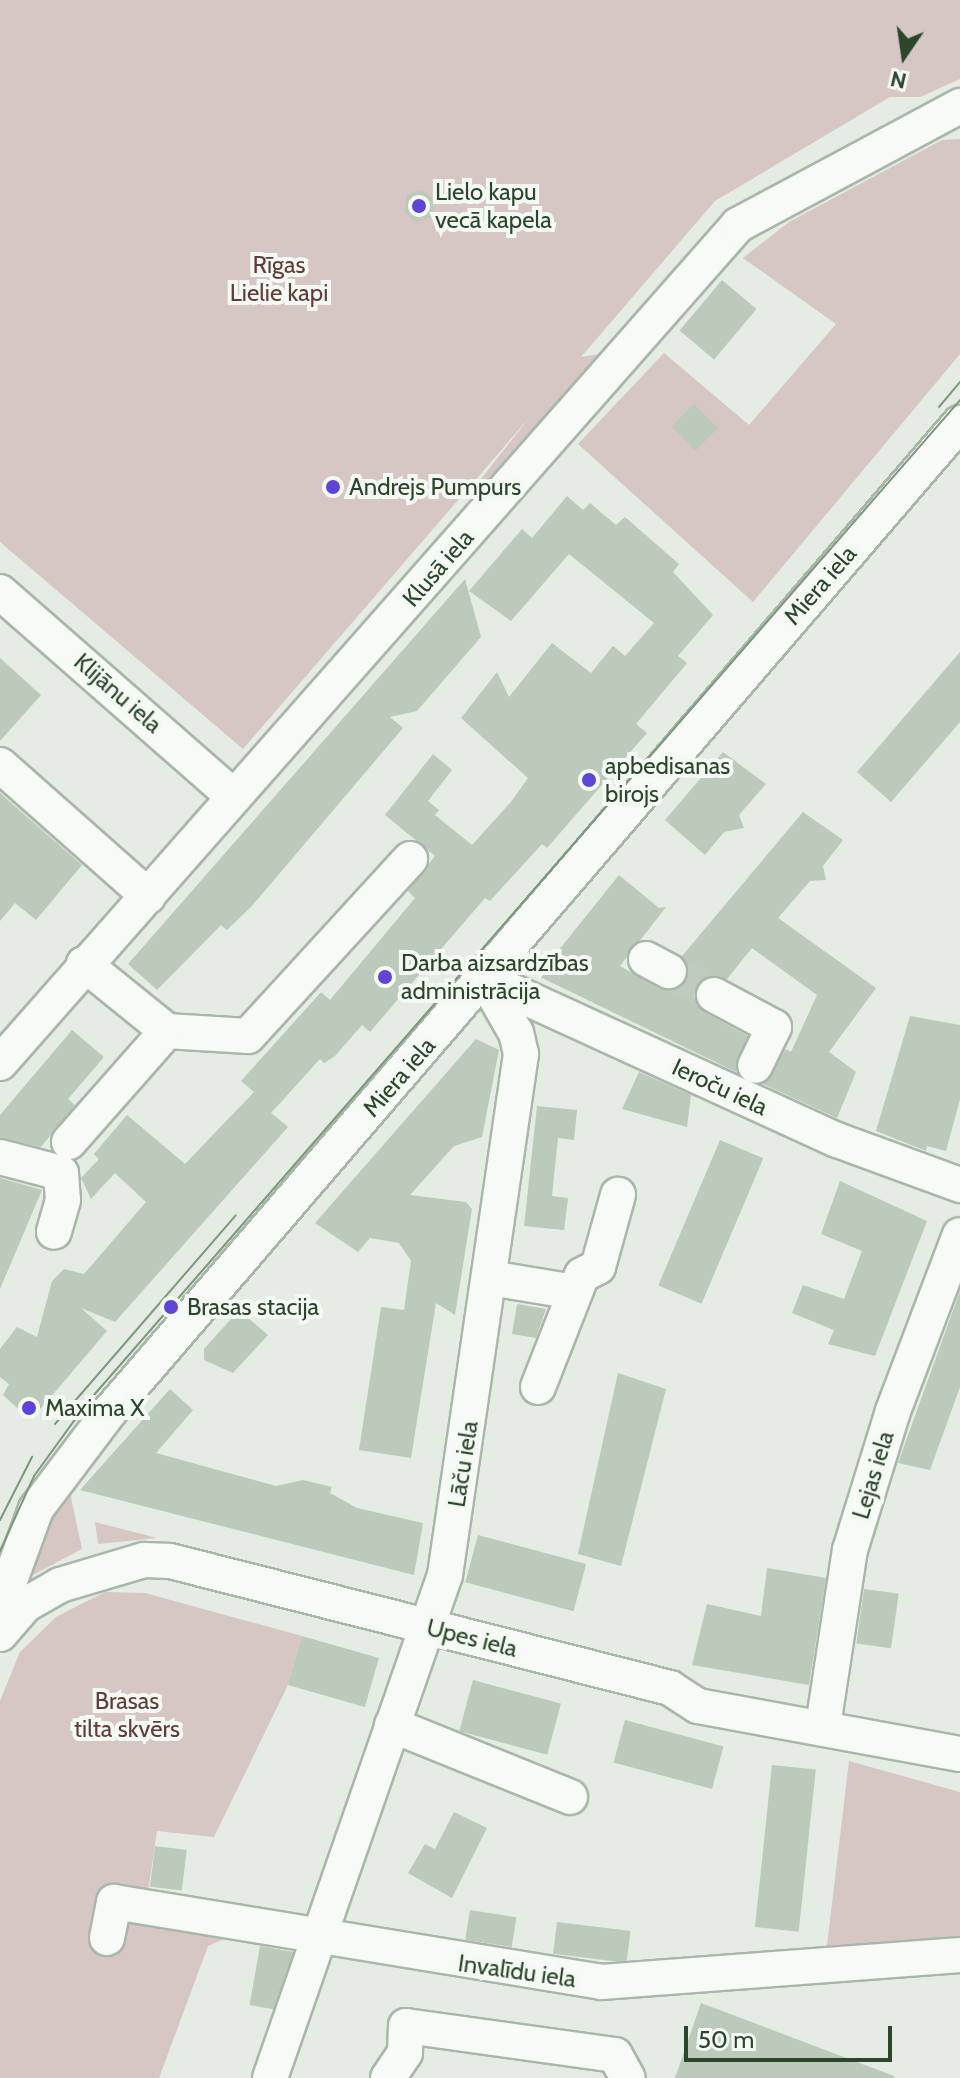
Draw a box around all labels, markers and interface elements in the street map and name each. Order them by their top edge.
north arrow [864,16,944,96]
text: N [888,65,909,95]
place label: Lielo kapu vecā kapela [435,178,552,234]
marker: Lielo kapu vecā kapela [410,197,428,215]
park label: Rīgas Lielie kapi [230,251,328,307]
place label: Andrejs Pumpurs [349,473,521,501]
marker: Andrejs Pumpurs [324,478,342,496]
street label: Klusā iela [397,523,479,613]
street label: Miera iela [778,540,862,630]
street label: Klijānu iela [68,647,168,739]
place label: apbedisanas birojs [605,752,730,808]
marker: apbedisanas birojs [580,771,598,789]
place label: Darba aizsardzības administrācija [401,949,589,1005]
marker: Darba aizsardzības administrācija [376,968,394,986]
street label: Miera iela [357,1032,441,1122]
street label: Ieroču iela [668,1052,772,1122]
place label: Brasas stacija [187,1293,319,1321]
marker: Brasas stacija [162,1298,180,1316]
place label: Maxima X [45,1394,145,1422]
marker: Maxima X [20,1399,38,1417]
street label: Lāču iela [442,1419,484,1509]
street label: Lejas iela [846,1427,900,1523]
street label: Upes iela [424,1613,520,1663]
park label: Brasas tilta skvērs [74,1687,180,1743]
street label: Invalīdu iela [456,1948,578,1994]
scale bar [688,2010,896,2060]
text: 50 m [698,2025,754,2054]

